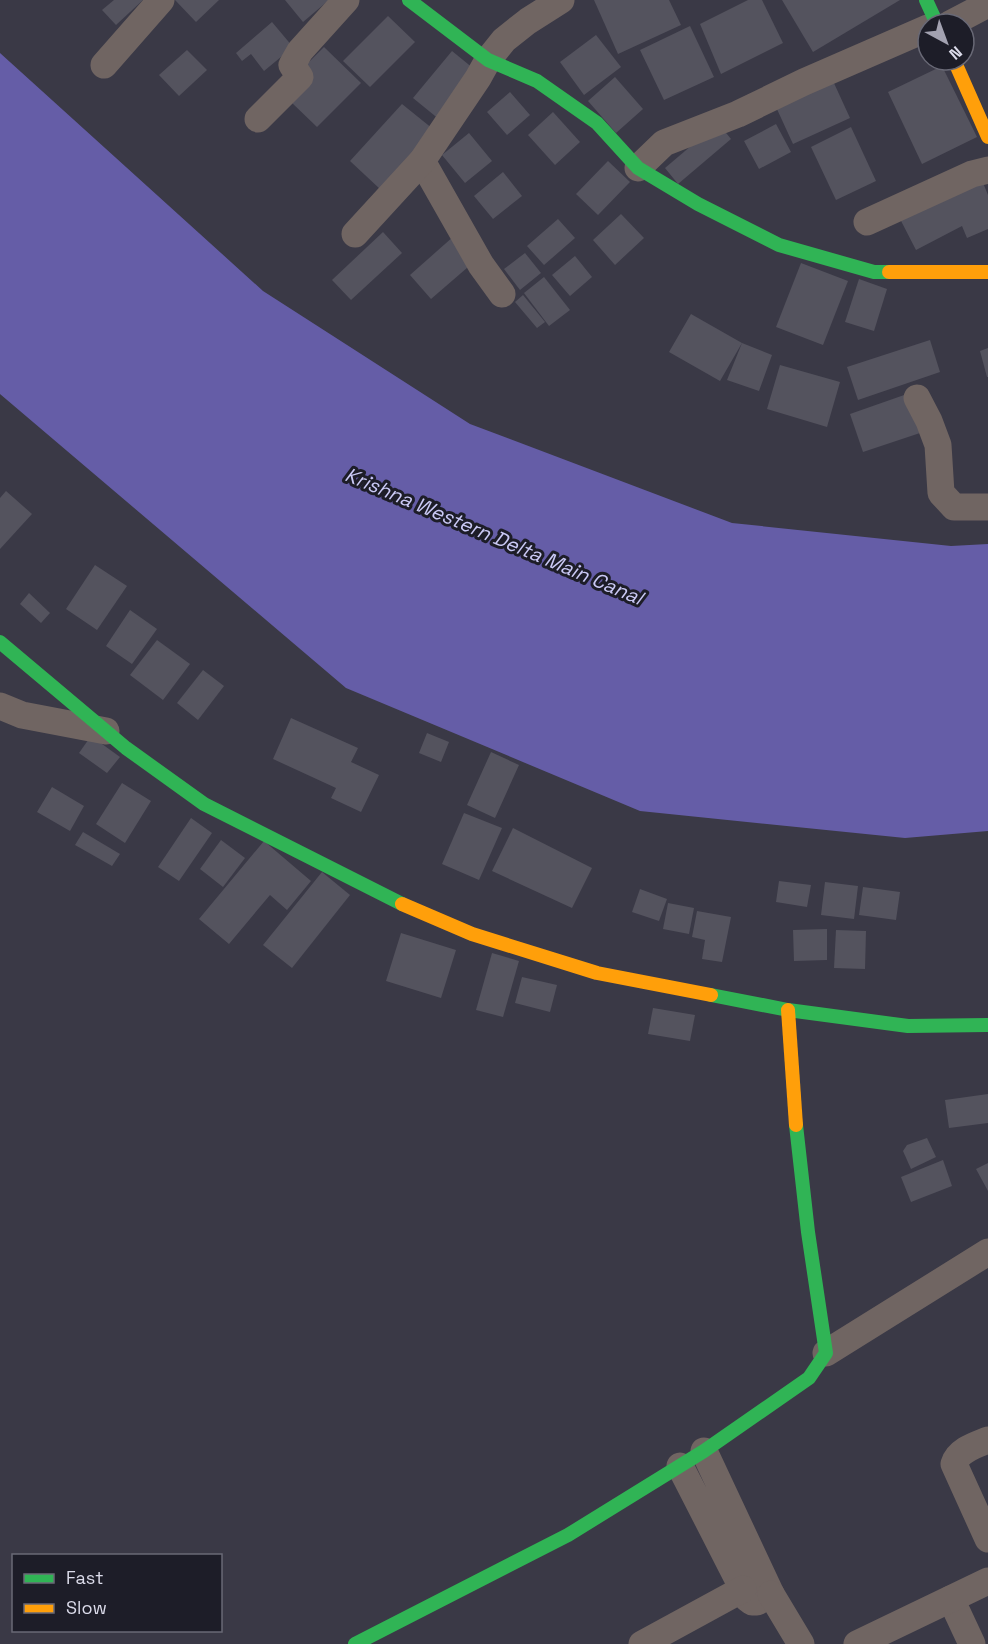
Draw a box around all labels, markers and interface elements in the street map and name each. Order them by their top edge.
north arrow [916,12,976,72]
text: N [945,41,966,64]
water label: Krishna Western Delta Main Canal [341,461,649,612]
legend [12,1554,222,1632]
text: Fast [66,1566,103,1589]
text: Slow [66,1596,107,1619]

